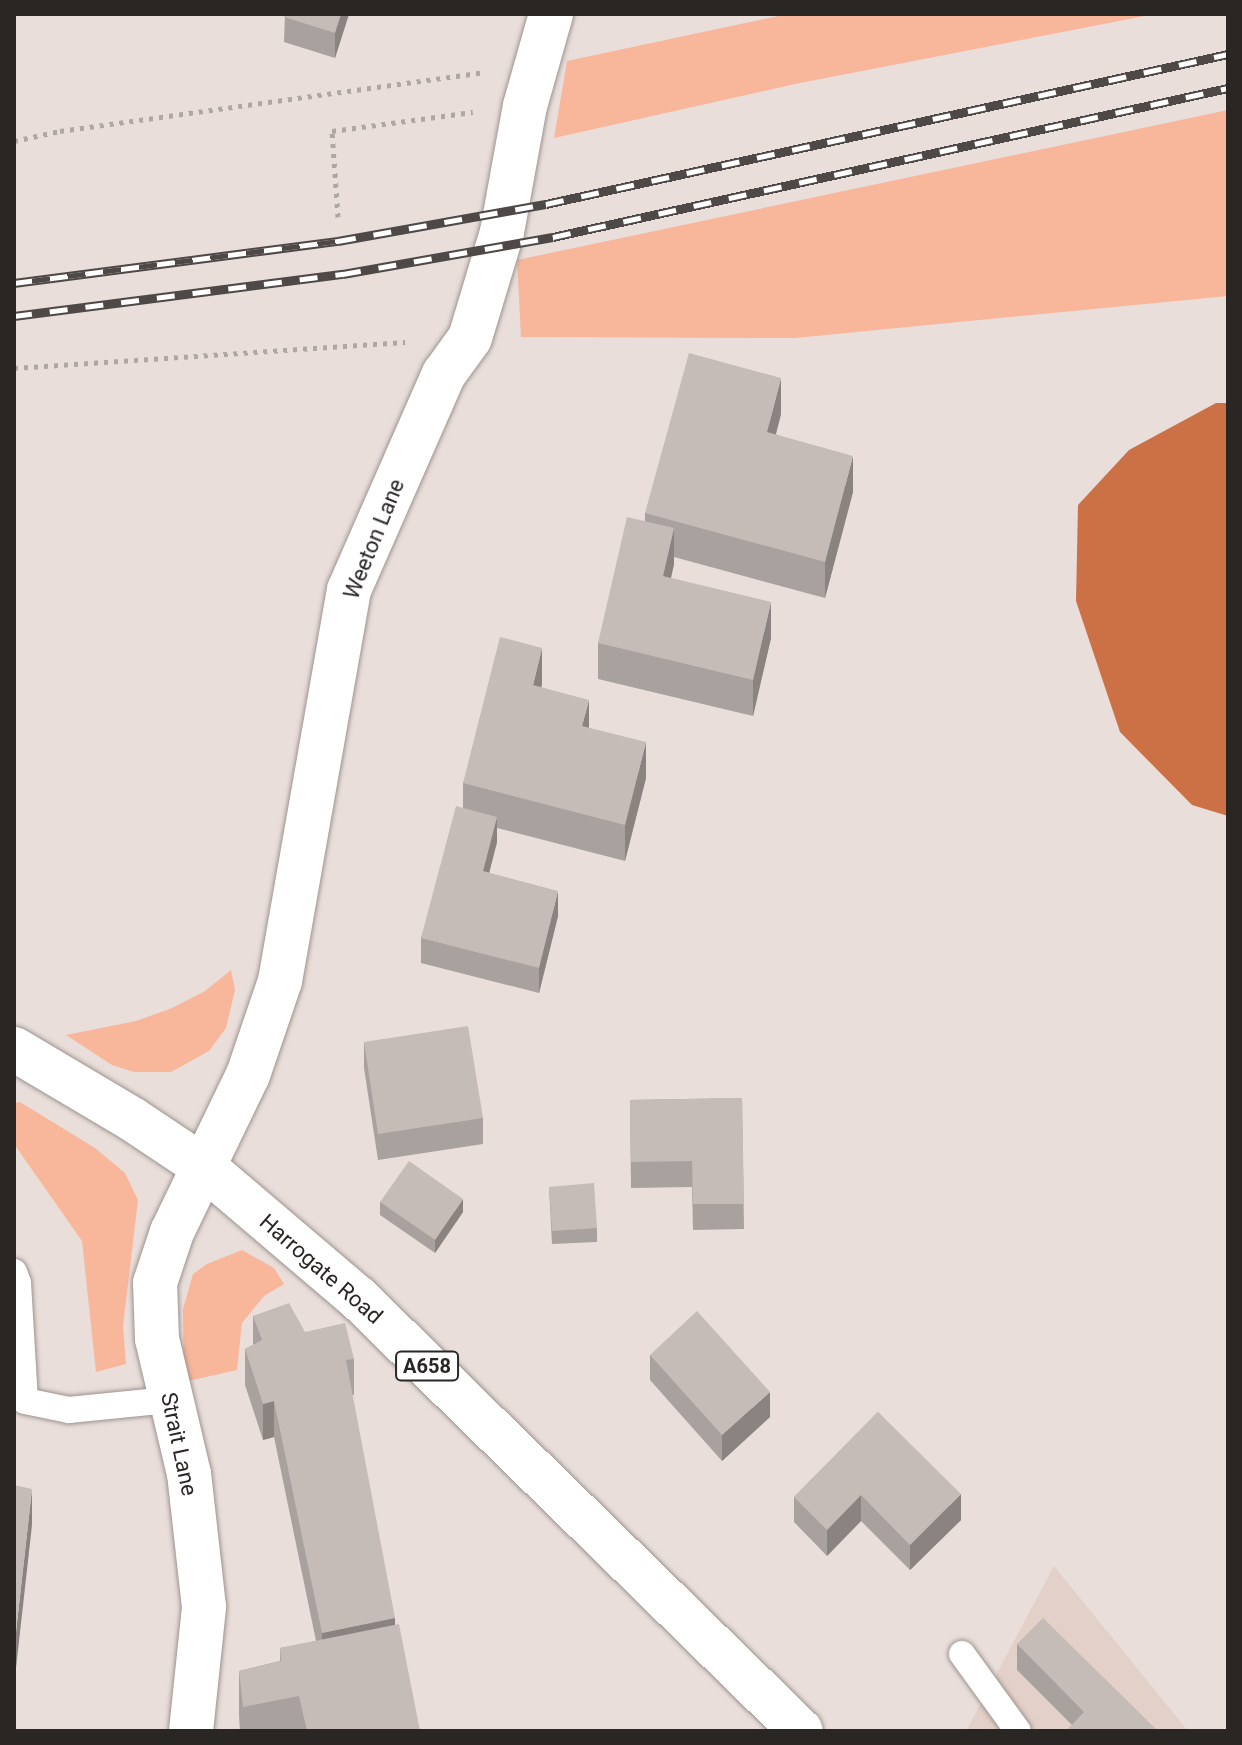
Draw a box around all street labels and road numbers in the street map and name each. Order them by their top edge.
street label: Weeton Lane [338,475,410,603]
street label: Harrogate Road [254,1209,388,1329]
road number: A658 [395,1350,459,1382]
street label: Strait Lane [155,1390,203,1498]

